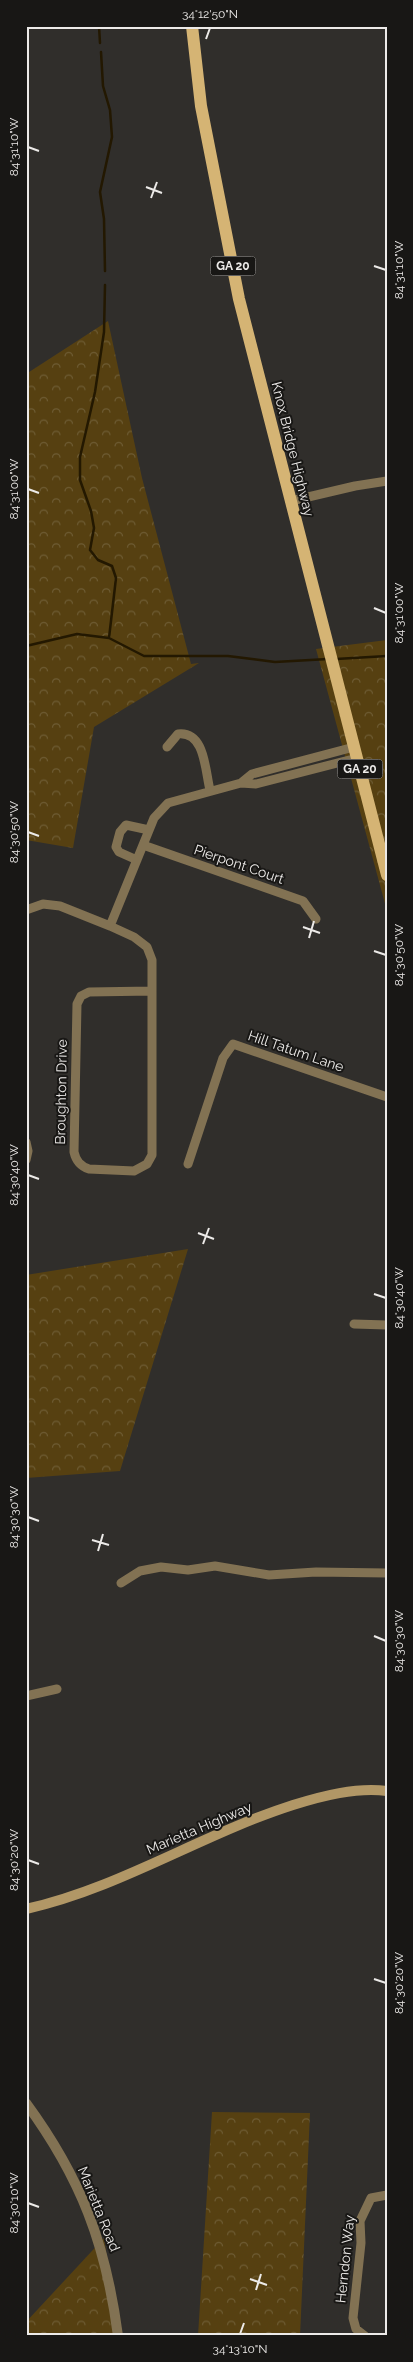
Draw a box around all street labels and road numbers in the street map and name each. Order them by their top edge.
road number: GA 20 [210,256,256,276]
street label: Knox Bridge Highway [268,380,318,519]
road number: GA 20 [338,760,382,779]
street label: Pierpont Court [192,841,286,887]
street label: Hill Tatum Lane [246,1027,346,1075]
street label: Broughton Drive [52,1039,70,1145]
street label: Marietta Highway [144,1798,254,1857]
street label: Marietta Road [75,2164,123,2254]
street label: Herndon Way [332,2214,358,2304]

